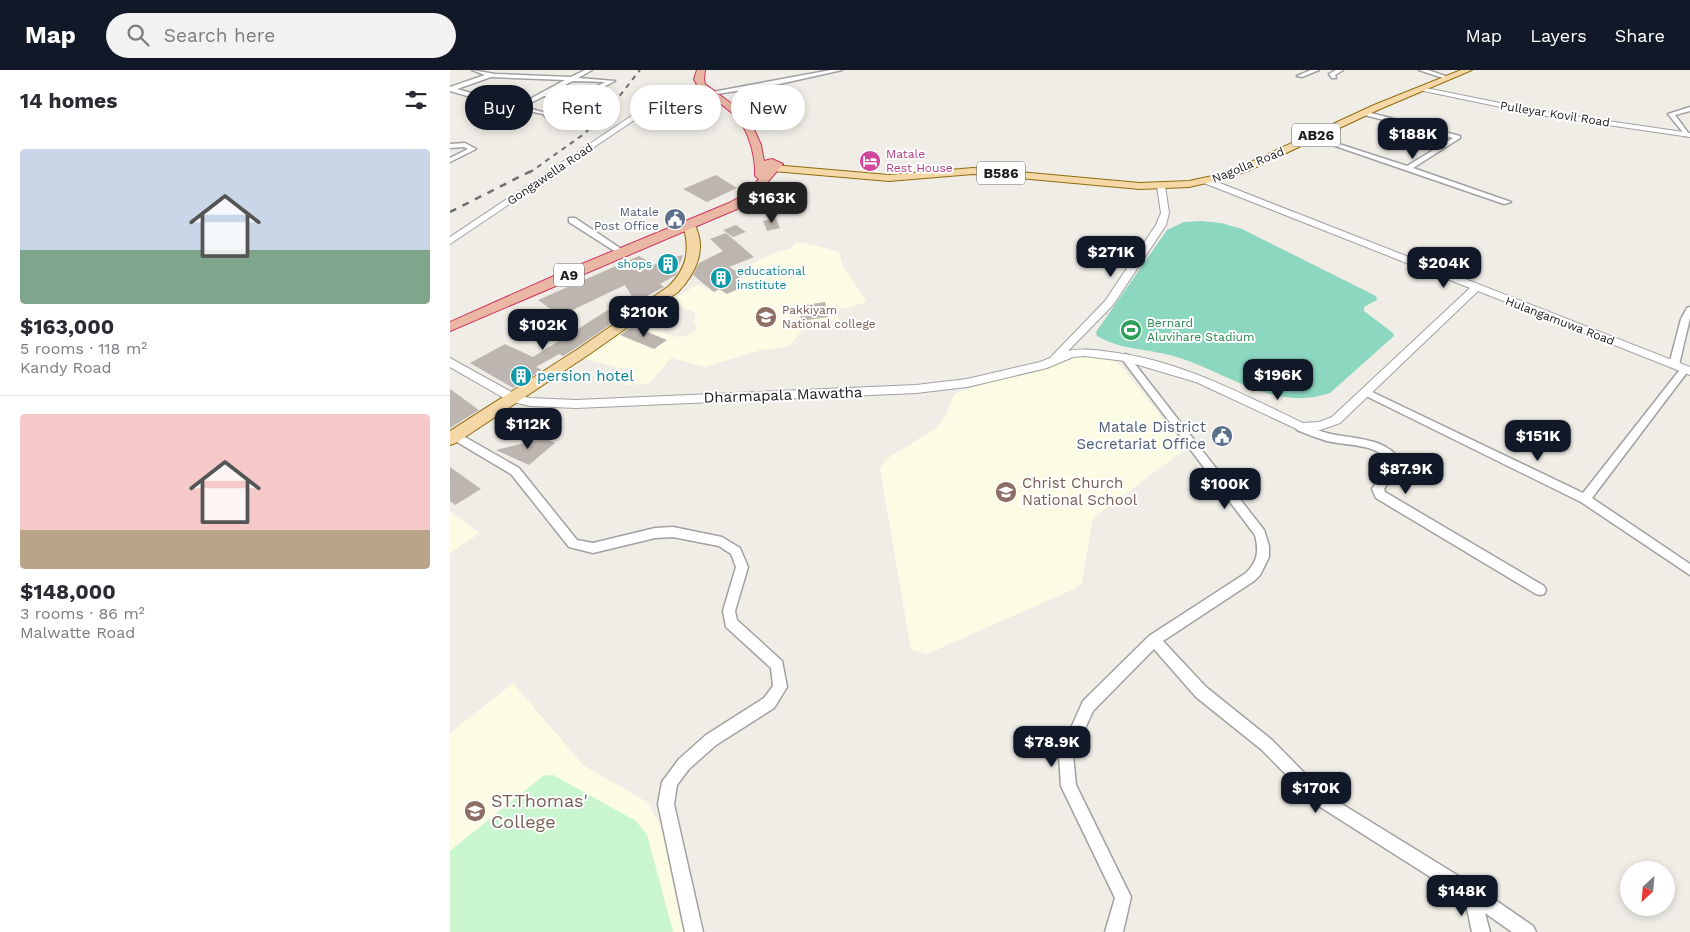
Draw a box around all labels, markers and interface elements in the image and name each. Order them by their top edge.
search box [106,13,456,58]
text: Map [25,21,76,49]
icon: search [124,21,152,49]
text: Search here [164,24,275,47]
text: Map [1465,25,1502,46]
text: Layers [1530,25,1587,46]
text: Share [1615,25,1665,46]
chip: Buy [465,85,533,130]
chip: Rent [543,85,620,130]
chip: Filters [630,85,721,130]
chip: New [731,85,805,130]
icon: filters [402,86,430,114]
text: 14 homes [20,88,117,113]
street label: Pulleyar Kovil Road [1499,98,1611,130]
pin: $188K [1378,118,1448,160]
road number: AB26 [1292,124,1340,146]
text: $188K [1389,124,1437,143]
street label: Gongawella Road [504,140,596,208]
street label: Nagolla Road [1210,144,1286,186]
place label: Matale Rest House [886,147,953,175]
hotel icon: Matale Rest House [858,149,882,173]
road number: B586 [977,162,1025,185]
icon: home [180,181,270,271]
pin: $163K [737,182,807,224]
text: $163K [748,188,796,207]
place label: Matale Post Office [594,205,659,233]
public building icon: Matale Post Office [663,207,687,231]
pin: $271K [1076,236,1146,278]
text: $271K [1087,242,1135,261]
pin: $204K [1409,246,1479,289]
building icon: shops [656,252,680,276]
text: $204K [1418,253,1470,272]
place label: shops [617,257,652,271]
road number: A9 [554,264,584,286]
place label: educational institute [737,264,806,292]
building icon: educational institute [709,266,733,290]
street label: Hulangamuwa Road [1503,294,1617,348]
pin: $210K [609,296,679,338]
text: $210K [620,302,668,321]
place label: Pakkiyam National college [782,303,876,331]
school or university icon: Pakkiyam National college [754,305,778,329]
pin: $102K [508,308,578,351]
text: $163,000 [20,314,114,339]
text: $102K [519,315,567,334]
place label: Bernard Aluvihare Stadium [1147,316,1254,344]
sports icon: Bernard Aluvihare Stadium [1119,318,1143,342]
text: 5 rooms · 118 m² [20,339,147,358]
text: Kandy Road [20,358,112,377]
pin: $196K [1243,358,1313,401]
building icon: persion hotel [509,364,533,388]
text: $196K [1254,365,1302,384]
place label: persion hotel [537,367,634,385]
street label: Dharmapala Mawatha [703,383,863,407]
pin: $112K [493,408,563,450]
text: $112K [506,414,550,433]
place label: Matale District Secretariat Office [1076,418,1207,453]
pin: $151K [1503,420,1573,462]
public building icon: Matale District Secretariat Office [1210,424,1234,448]
text: $151K [1516,426,1560,445]
icon: home [180,447,270,537]
pin: $87.9K [1365,452,1447,495]
text: $87.9K [1379,459,1433,478]
pin: $100K [1190,468,1260,510]
place label: Christ Church National School [1022,474,1138,509]
text: $100K [1201,474,1249,493]
school or university icon: Christ Church National School [994,480,1018,504]
text: $148,000 [20,579,116,604]
text: 3 rooms · 86 m² [20,604,145,623]
text: Malwatte Road [20,623,135,642]
pin: $78.9K [1011,726,1093,768]
text: $78.9K [1024,732,1080,751]
pin: $170K [1281,772,1351,814]
text: $170K [1292,778,1340,797]
place label: ST.Thomas' College [491,790,588,832]
school or university icon: ST.Thomas' College [463,799,487,823]
north arrow [1620,861,1675,916]
map controls [1620,861,1675,916]
pin: $148K [1427,874,1497,917]
text: $148K [1438,881,1486,900]

